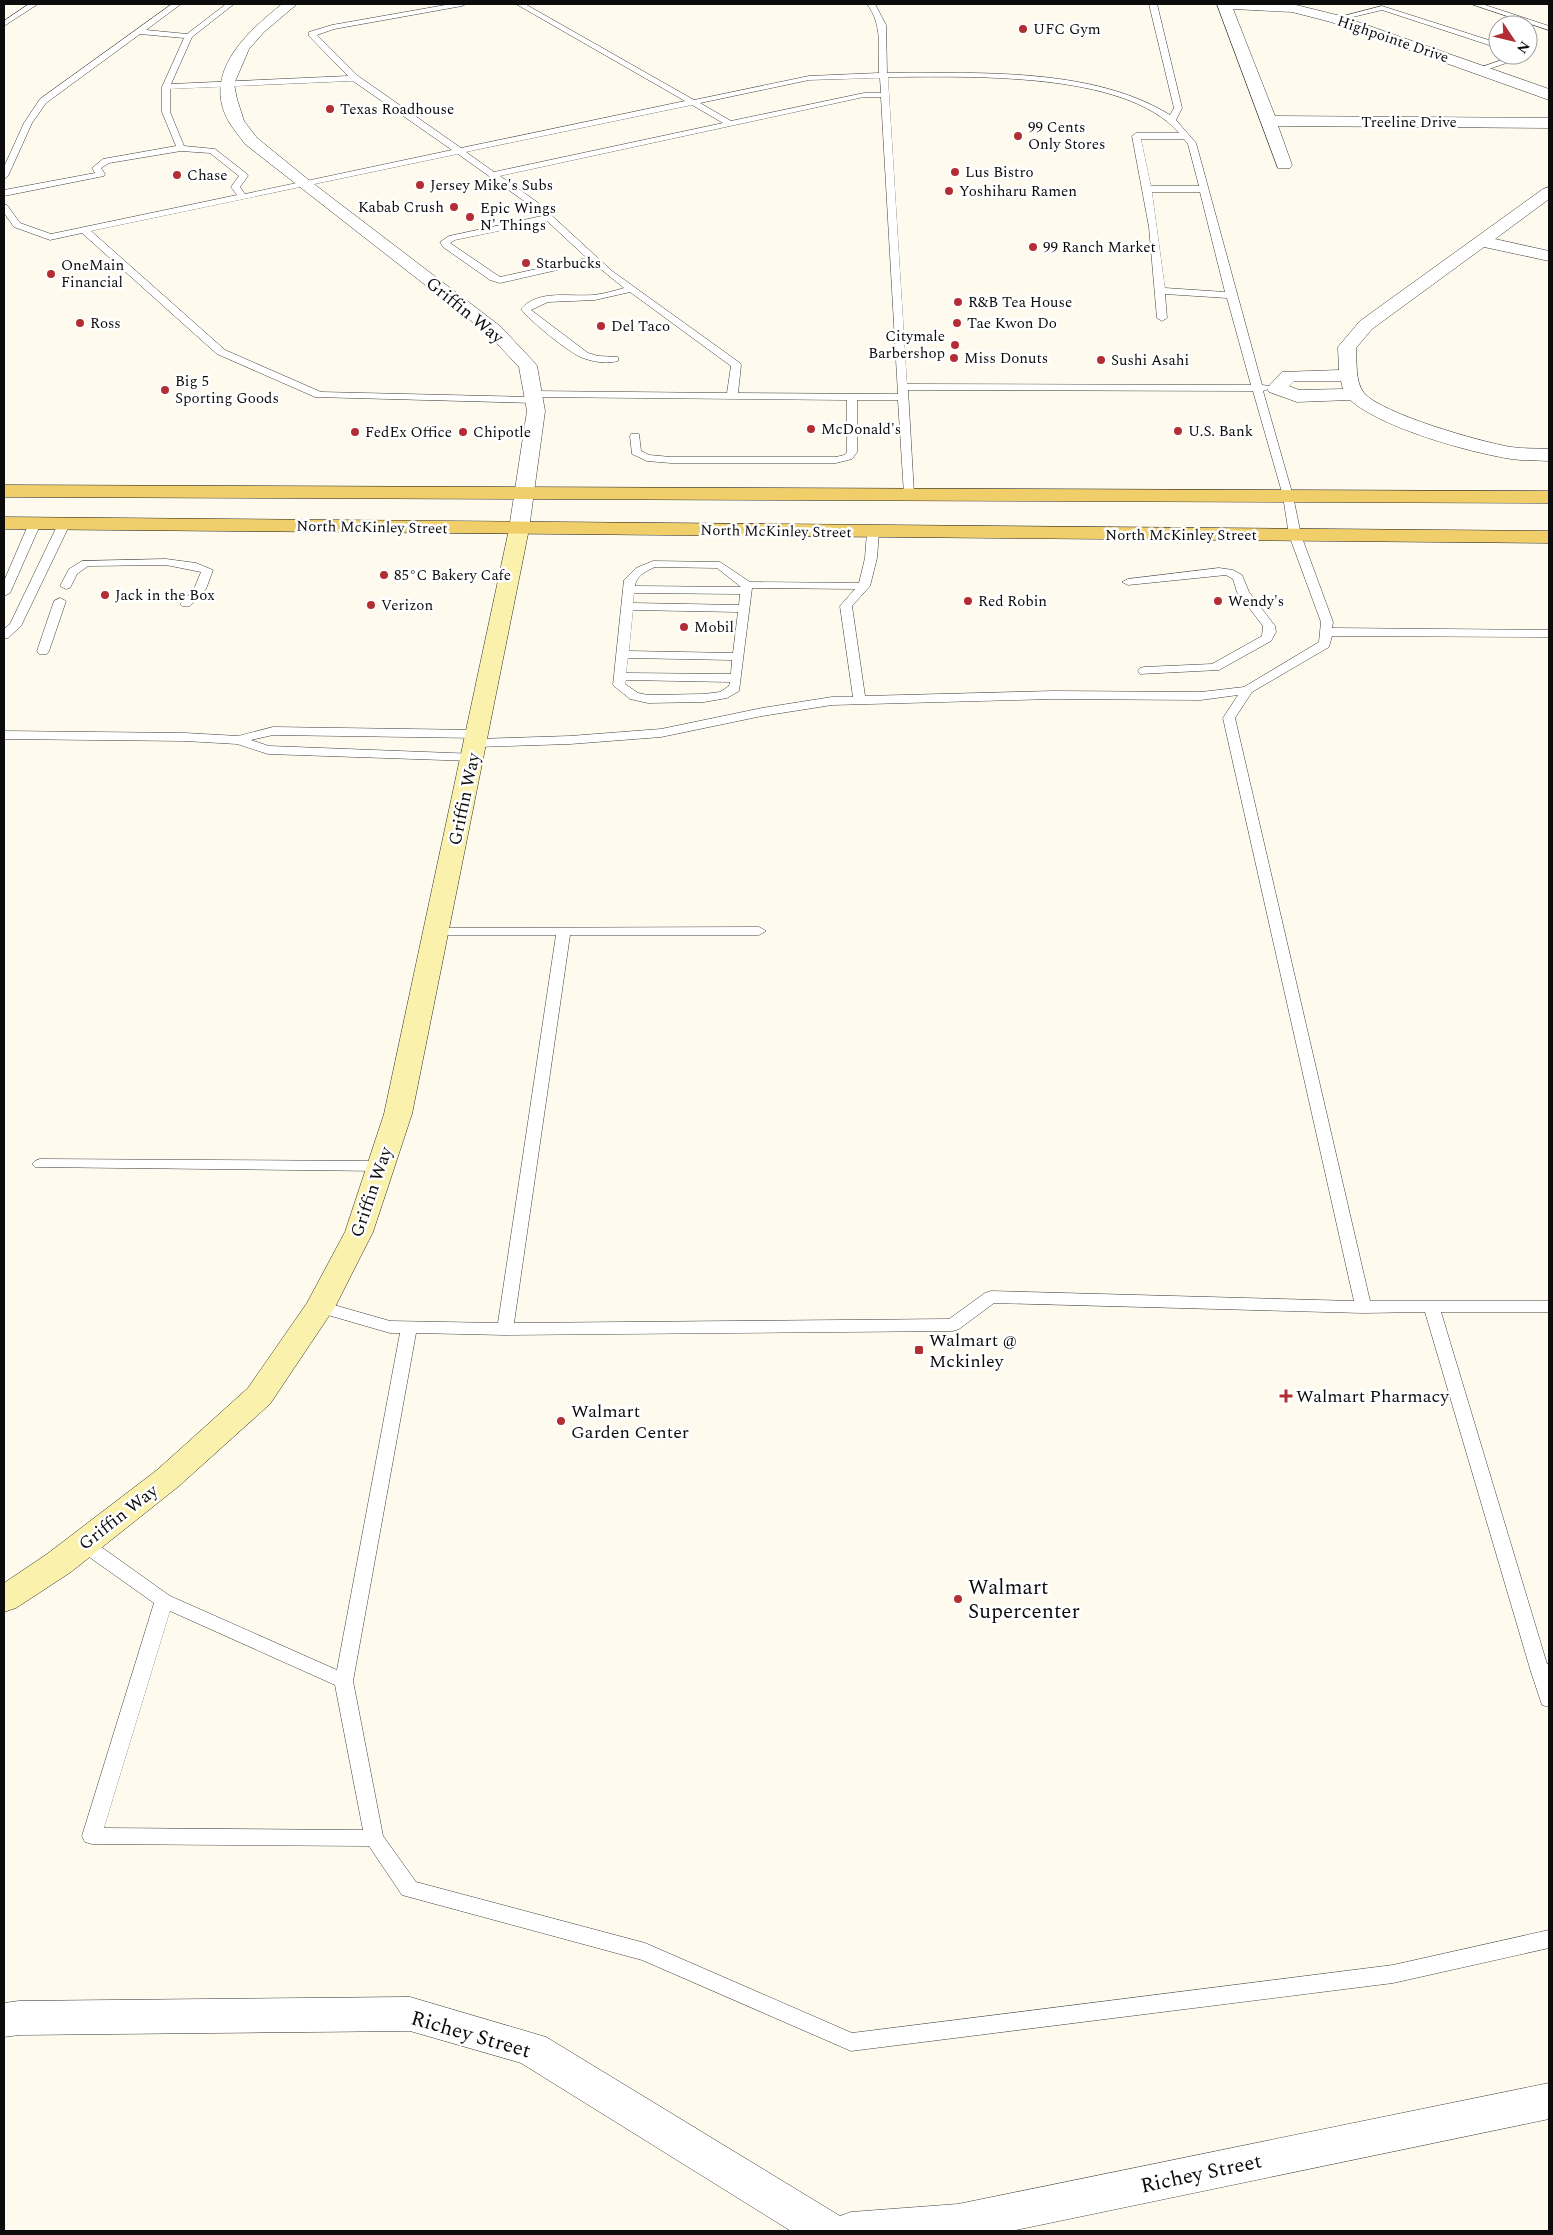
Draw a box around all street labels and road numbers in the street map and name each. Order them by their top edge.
street label: Highpointe Drive [1334,10,1452,69]
street label: Treeline Drive [1361,111,1457,134]
street label: Griffin Way [420,270,511,351]
street label: North McKinley Street [296,515,448,540]
street label: North McKinley Street [700,519,852,544]
street label: North McKinley Street [1105,524,1257,547]
street label: Griffin Way [441,749,488,848]
street label: Griffin Way [343,1142,400,1241]
street label: Griffin Way [73,1477,165,1557]
street label: Richey Street [407,2003,534,2067]
street label: Richey Street [1138,2146,1265,2202]

